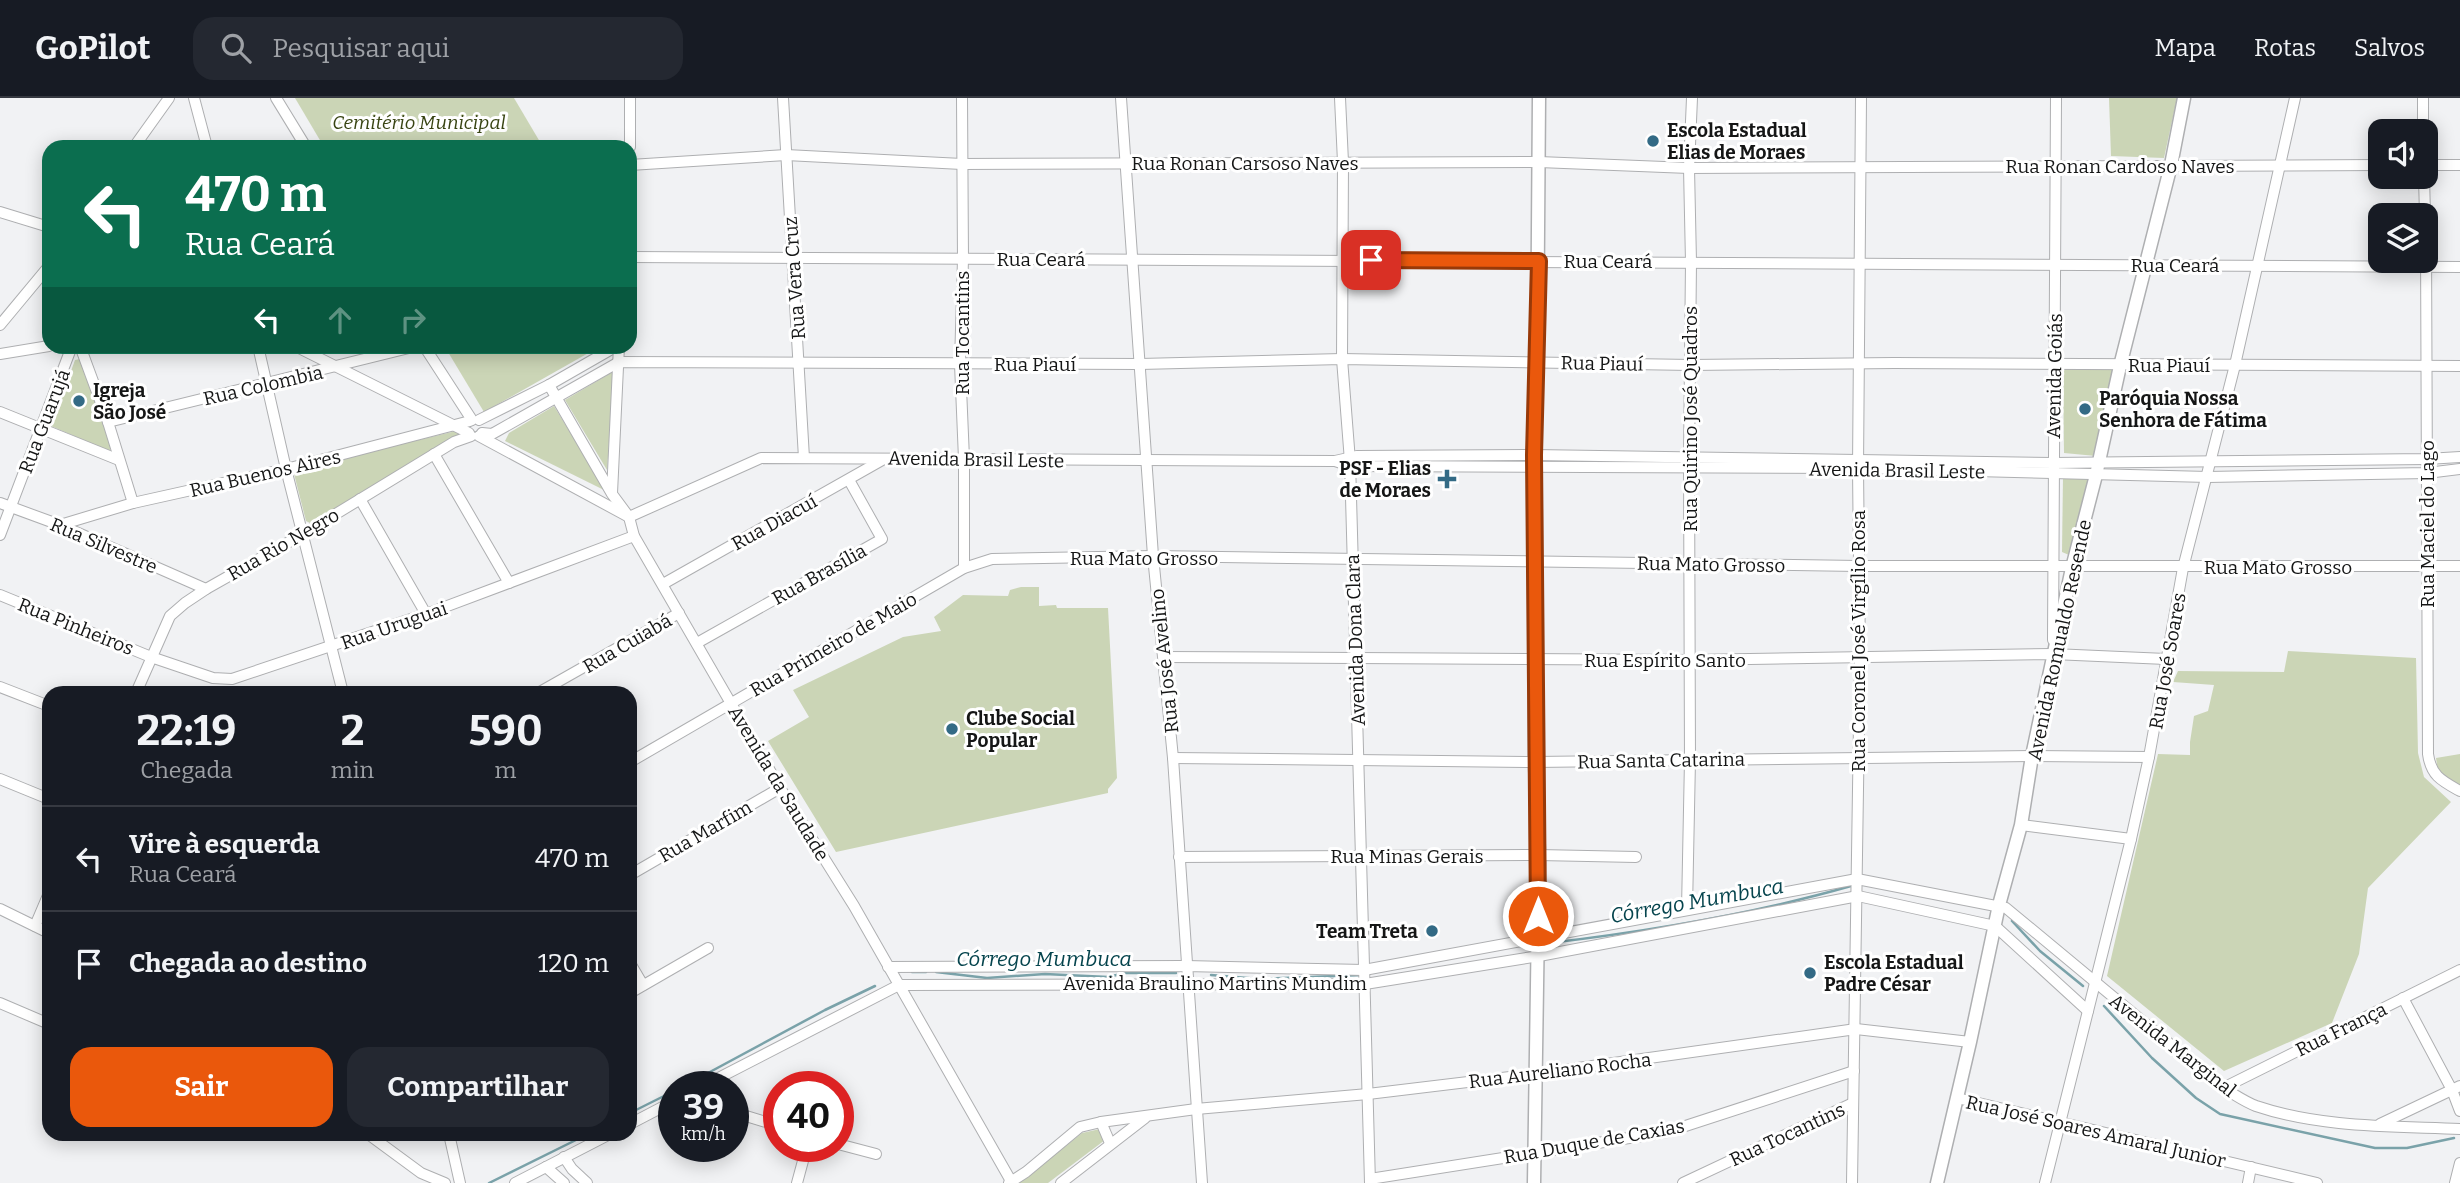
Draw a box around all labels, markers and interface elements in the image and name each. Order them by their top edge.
search box [193,17,683,80]
text: GoPilot [35,28,151,68]
icon: search [217,29,255,67]
text: Pesquisar aqui [273,33,450,64]
text: Mapa [2154,34,2216,62]
text: Rotas [2254,34,2316,62]
text: Salvos [2354,34,2425,62]
park label: Cemitério Municipal [332,111,506,134]
place label: Escola Estadual Elias de Moraes [1667,119,1807,164]
map controls [2368,119,2438,273]
button: sound [2368,119,2438,189]
marker: Escola Estadual Elias de Moraes [1645,133,1661,149]
street label: Rua Ronan Carsoso Naves [1131,152,1359,175]
street label: Rua Ronan Cardoso Naves [2005,155,2235,178]
text: 470 m [185,165,327,224]
icon: left [70,168,161,259]
button: layers [2368,203,2438,273]
street label: Rua Vera Cruz [779,216,810,340]
text: Rua Ceará [185,225,335,263]
pin [1341,230,1401,290]
icon: arrive [1352,241,1390,279]
street label: Rua Ceará [997,248,1086,271]
street label: Rua Ceará [1564,250,1653,273]
street label: Rua Ceará [2131,254,2220,277]
street label: Rua Tocantins [951,271,974,395]
icon: left [248,301,286,339]
icon: ahead [321,301,359,339]
icon: right [394,301,432,339]
street label: Rua Quirino José Quadros [1679,306,1702,532]
street label: Avenida Goiás [2042,313,2067,439]
street label: Rua Piauí [1561,351,1644,376]
street label: Rua Piauí [994,353,1077,376]
street label: Rua Piauí [2128,354,2211,377]
street label: Rua Colombia [201,360,326,410]
street label: Rua Guarujá [14,365,75,477]
place label: Igreja São José [93,379,166,424]
place label: Paróquia Nossa Senhora de Fátima [2099,387,2267,432]
marker: Igreja São José [71,393,87,409]
marker: Paróquia Nossa Senhora de Fátima [2077,401,2093,417]
street label: Rua Maciel do Lago [2416,440,2439,608]
street label: Rua Buenos Aires [187,445,343,502]
street label: Avenida Brasil Leste [888,446,1064,473]
place label: PSF - Elias de Moraes [1339,457,1431,502]
street label: Avenida Brasil Leste [1809,457,1985,484]
marker: PSF - Elias de Moraes [1437,469,1457,489]
street label: Rua Diacuí [727,489,821,555]
street label: Rua Rio Negro [223,503,343,586]
street label: Rua Coronel José Virgílio Rosa [1847,509,1870,772]
street label: Rua Silvestre [47,513,161,578]
street label: Avenida Romualdo Resende [2023,517,2096,763]
street label: Rua Brasília [768,539,871,610]
street label: Rua Mato Grosso [1070,547,1218,570]
street label: Rua Mato Grosso [1637,552,1786,577]
street label: Avenida Dona Clara [1341,553,1370,726]
street label: Rua Mato Grosso [2204,556,2352,579]
street label: Rua Primeiro de Maio [746,587,921,702]
street label: Rua José Avelino [1145,588,1184,734]
street label: Rua José Soares [2144,591,2191,731]
street label: Rua Pinheiros [15,593,137,660]
street label: Rua Uruguai [338,596,451,654]
street label: Rua Cuiabá [579,608,676,678]
street label: Rua Espírito Santo [1584,649,1746,672]
street label: Avenida da Saudade [723,702,834,865]
text: 22:19 [136,706,236,756]
text: 2 [341,706,364,756]
text: 590 [469,706,543,756]
place label: Clube Social Popular [966,707,1075,752]
marker: Clube Social Popular [944,721,960,737]
street label: Rua Santa Catarina [1577,748,1746,773]
text: Chegada [140,756,232,784]
text: min [331,756,374,784]
text: m [495,756,517,784]
street label: Rua Marfim [655,795,756,867]
text: Vire à esquerda [129,829,320,860]
icon: left [70,840,108,878]
text: 470 m [535,843,609,874]
street label: Rua Minas Gerais [1330,845,1484,868]
text: Rua Ceará [129,860,237,888]
water label: Córrego Mumbuca [1608,873,1786,929]
position arrow [1501,879,1575,953]
place label: Team Treta [1316,920,1418,943]
marker: Team Treta [1424,923,1440,939]
icon: arrive [70,945,108,983]
water label: Córrego Mumbuca [956,946,1132,972]
text: Chegada ao destino [129,948,367,979]
text: 120 m [538,948,609,979]
place label: Escola Estadual Padre César [1824,951,1964,996]
marker: Escola Estadual Padre César [1802,965,1818,981]
street label: Avenida Braulino Martins Mundim [1063,972,1367,995]
street label: Avenida Marginal [2105,989,2241,1102]
street label: Rua França [2292,997,2391,1061]
button: Sair [70,1047,333,1127]
button: Compartilhar [347,1047,609,1127]
street label: Rua Aureliano Rocha [1467,1048,1653,1093]
speed limit sign: 40 [763,1071,854,1162]
text: 39 [683,1086,724,1128]
street label: Rua José Soares Amaral Junior [1964,1090,2229,1173]
street label: Rua Tocantins [1726,1098,1849,1171]
street label: Rua Duque de Caxias [1502,1114,1686,1169]
text: km/h [681,1123,726,1145]

